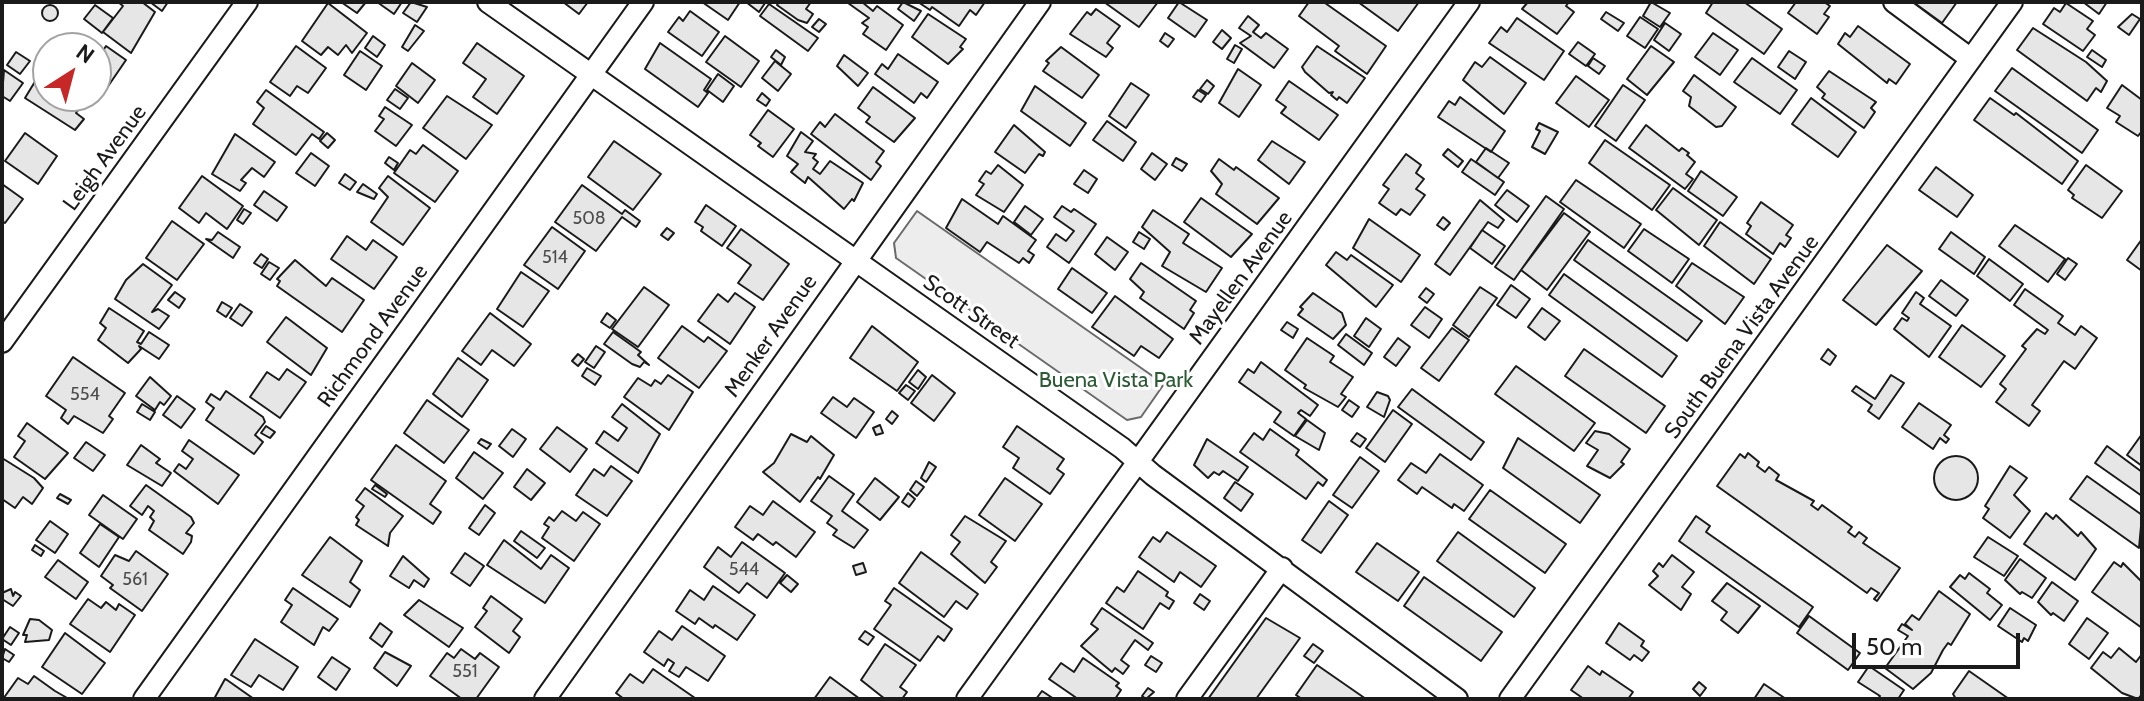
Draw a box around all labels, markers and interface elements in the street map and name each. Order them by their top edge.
north arrow [32,32,112,112]
text: N [71,38,99,69]
street label: Leigh Avenue [58,100,152,216]
street label: Mayellen Avenue [1184,206,1298,350]
house number: 508 [572,208,606,230]
street label: South Buena Vista Avenue [1659,230,1825,444]
house number: 514 [542,247,568,269]
street label: Richmond Avenue [312,259,434,413]
street label: Scott Street [918,269,1024,355]
street label: Menker Avenue [719,270,823,402]
park label: Buena Vista Park [1039,368,1193,394]
house number: 554 [70,384,100,406]
house number: 544 [729,559,759,581]
house number: 561 [122,569,148,591]
scale bar [1856,617,2024,667]
text: 50 m [1866,632,1922,661]
house number: 551 [452,661,478,683]

